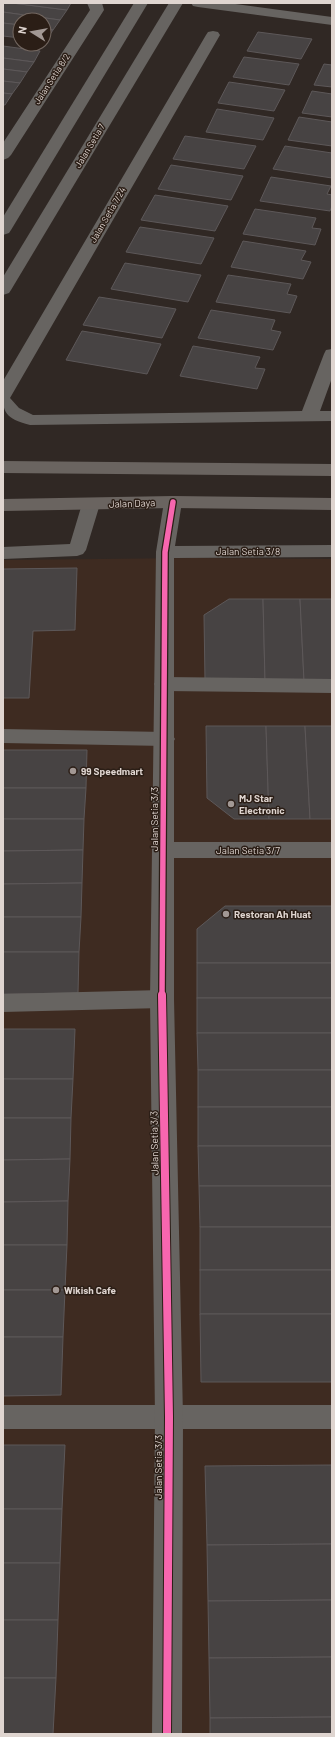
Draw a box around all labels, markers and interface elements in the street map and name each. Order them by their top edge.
north arrow [12,12,52,52]
text: N [15,25,29,35]
street label: Jalan Setia 8/2 [31,51,72,106]
street label: Jalan Setia 7 [72,121,107,170]
street label: Jalan Setia 7/24 [87,185,128,244]
street label: Jalan Daya [109,496,155,510]
street label: Jalan Setia 3/8 [216,545,280,557]
place label: 99 Speedmart [81,765,143,777]
marker: 99 Speedmart [68,766,78,776]
street label: Jalan Setia 3/3 [148,787,160,851]
place label: MJ Star Electronic [239,792,285,816]
marker: MJ Star Electronic [226,799,236,809]
street label: Jalan Setia 3/7 [216,844,280,856]
place label: Restoran Ah Huat [234,908,311,920]
marker: Restoran Ah Huat [221,909,231,919]
street label: Jalan Setia 3/3 [147,1111,161,1175]
place label: Wikish Cafe [64,1284,116,1296]
marker: Wikish Cafe [51,1285,61,1295]
street label: Jalan Setia 3/3 [152,1435,164,1499]

